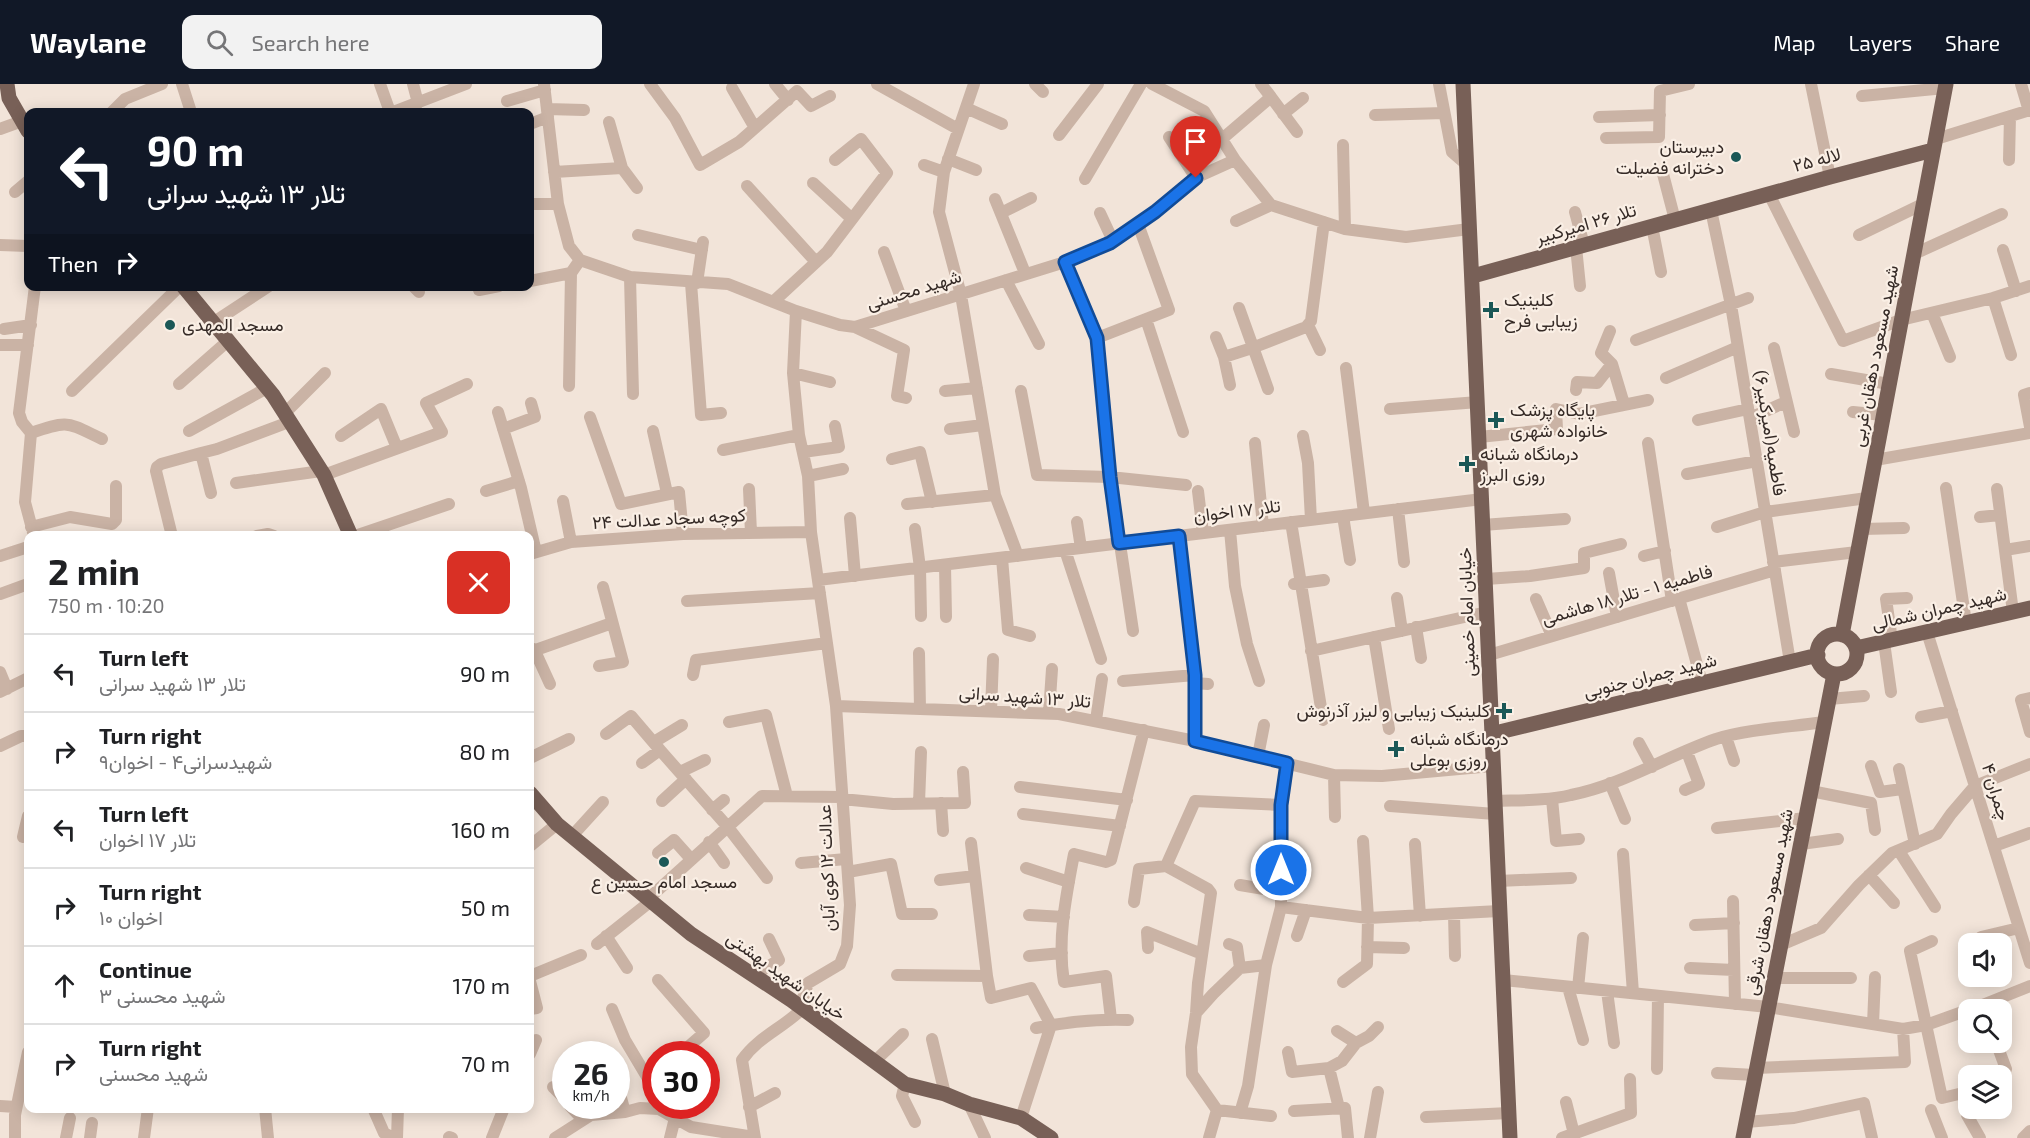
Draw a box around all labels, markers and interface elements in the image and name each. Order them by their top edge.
search box [182,15,602,69]
text: Waylane [30,25,146,59]
icon: search [203,26,236,59]
text: Search here [251,29,370,55]
text: Map [1773,30,1815,55]
text: Layers [1848,30,1912,55]
text: Share [1945,30,2000,55]
pin [1170,116,1221,178]
text: 90 m [147,124,244,174]
icon: arrive [1179,125,1212,158]
icon: left [48,132,126,210]
place label: دبیرستان دخترانه فضیلت [1616,135,1724,179]
street label: لاله ۲۵ [1790,142,1843,176]
marker: دبیرستان دخترانه فضیلت [1729,150,1743,164]
text: تلار ۱۳ شهید سرانی [147,176,345,208]
street label: تلار ۲۶ امیرکبیر [1532,198,1639,249]
icon: right [110,246,143,279]
text: Then [48,250,98,276]
street label: شهید مسعود دهقان غربی [1846,263,1903,449]
street label: شهید محسنی [864,264,964,315]
place label: کلینیک زیبایی فرح [1504,288,1578,333]
marker: کلینیک زیبایی فرح [1482,301,1500,319]
place label: مسجد المهدی [182,313,284,336]
marker: مسجد المهدی [163,318,177,332]
street label: فاطمیه(امیرکبیر۶) [1749,368,1792,497]
place label: پایگاه پزشک خانواده شهری [1510,398,1608,442]
marker: پایگاه پزشک خانواده شهری [1487,411,1505,429]
place label: درمانگاه شبانه روزی البرز [1479,442,1579,486]
marker: درمانگاه شبانه روزی البرز [1458,455,1476,473]
street label: تلار ۱۷ اخوان [1192,494,1282,527]
street label: کوچه سجاد عدالت ۲۴ [591,503,747,535]
street label: خیابان امام خمینی [1453,547,1481,677]
text: 2 min [48,549,140,592]
button: close [447,551,510,614]
street label: فاطمیه ۱ - تلار ۱۸ هاشمی [1539,559,1715,630]
street label: شهید چمران شمالی [1869,582,2009,636]
text: 750 m · 10:20 [48,593,165,617]
text: Turn left [99,644,188,670]
street label: شهید چمران جنوبی [1581,648,1719,704]
icon: left [48,657,81,690]
text: 90 m [460,660,510,686]
text: تلار ۱۳ شهید سرانی [99,671,246,695]
street label: تلار ۱۳ شهید سرانی [958,680,1092,713]
place label: کلینیک زیبایی و لیزر آذرنوش [1296,699,1490,722]
marker: کلینیک زیبایی و لیزر آذرنوش [1495,702,1513,720]
text: Turn right [99,722,201,748]
place label: درمانگاه شبانه روزی بوعلی [1410,727,1509,771]
icon: right [48,735,81,768]
text: 80 m [459,738,510,764]
marker: درمانگاه شبانه روزی بوعلی [1387,740,1405,758]
text: شهیدسرانی۴ - اخوان۹ [99,749,272,773]
street label: چمران ۴ [1976,760,2016,824]
text: Turn left [99,800,188,826]
street label: عدالت ۱۲ کوی آبان [813,804,840,932]
street label: شهید مسعود دهقان شرقی [1739,807,1798,997]
icon: left [48,813,81,846]
text: 160 m [451,816,510,842]
text: تلار ۱۷ اخوان [99,827,196,851]
position arrow [1249,838,1313,902]
marker: مسجد امام حسین ع [657,855,671,869]
place label: مسجد امام حسین ع [591,870,737,894]
text: Turn right [99,878,201,904]
icon: right [48,891,81,924]
text: 50 m [461,894,510,920]
text: اخوان ۱۰ [99,905,163,929]
street label: خیابان شهید بهشتی [722,926,850,1025]
map controls [1958,933,2012,1119]
button: sound [1958,933,2012,987]
text: Continue [99,956,192,982]
icon: ahead [48,969,81,1002]
text: 170 m [453,972,510,998]
text: شهید محسنی ۳ [99,983,226,1007]
button: search [1958,999,2012,1053]
text: Turn right [99,1034,201,1060]
speed limit sign: 30 [642,1041,720,1119]
icon: right [48,1047,81,1080]
text: 70 m [461,1050,510,1076]
text: 26 [573,1055,609,1091]
text: شهید محسنی [99,1061,208,1085]
button: layers [1958,1065,2012,1119]
text: km/h [572,1086,610,1104]

